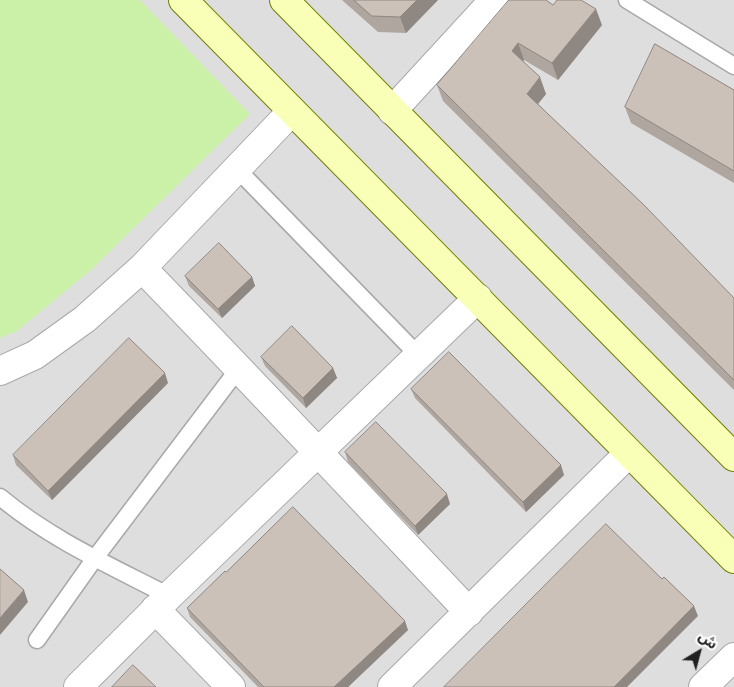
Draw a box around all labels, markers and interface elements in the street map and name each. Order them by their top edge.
north arrow [674,627,724,677]
text: ش [695,627,721,653]

